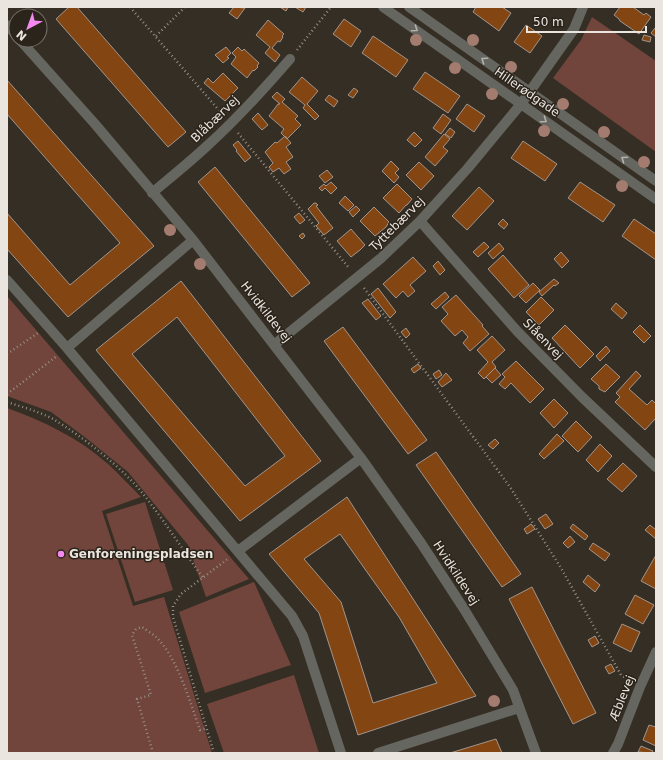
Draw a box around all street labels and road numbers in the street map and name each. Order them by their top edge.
street label: Hillerødgade [492,64,562,120]
street label: Blåbærvej [188,93,242,145]
street label: Tyttebærvej [366,194,427,255]
street label: Hvidkildevej [238,279,294,345]
street label: Slåenvej [520,316,566,362]
street label: Hvidkildevej [430,538,482,608]
street label: Æblevej [607,673,637,723]

